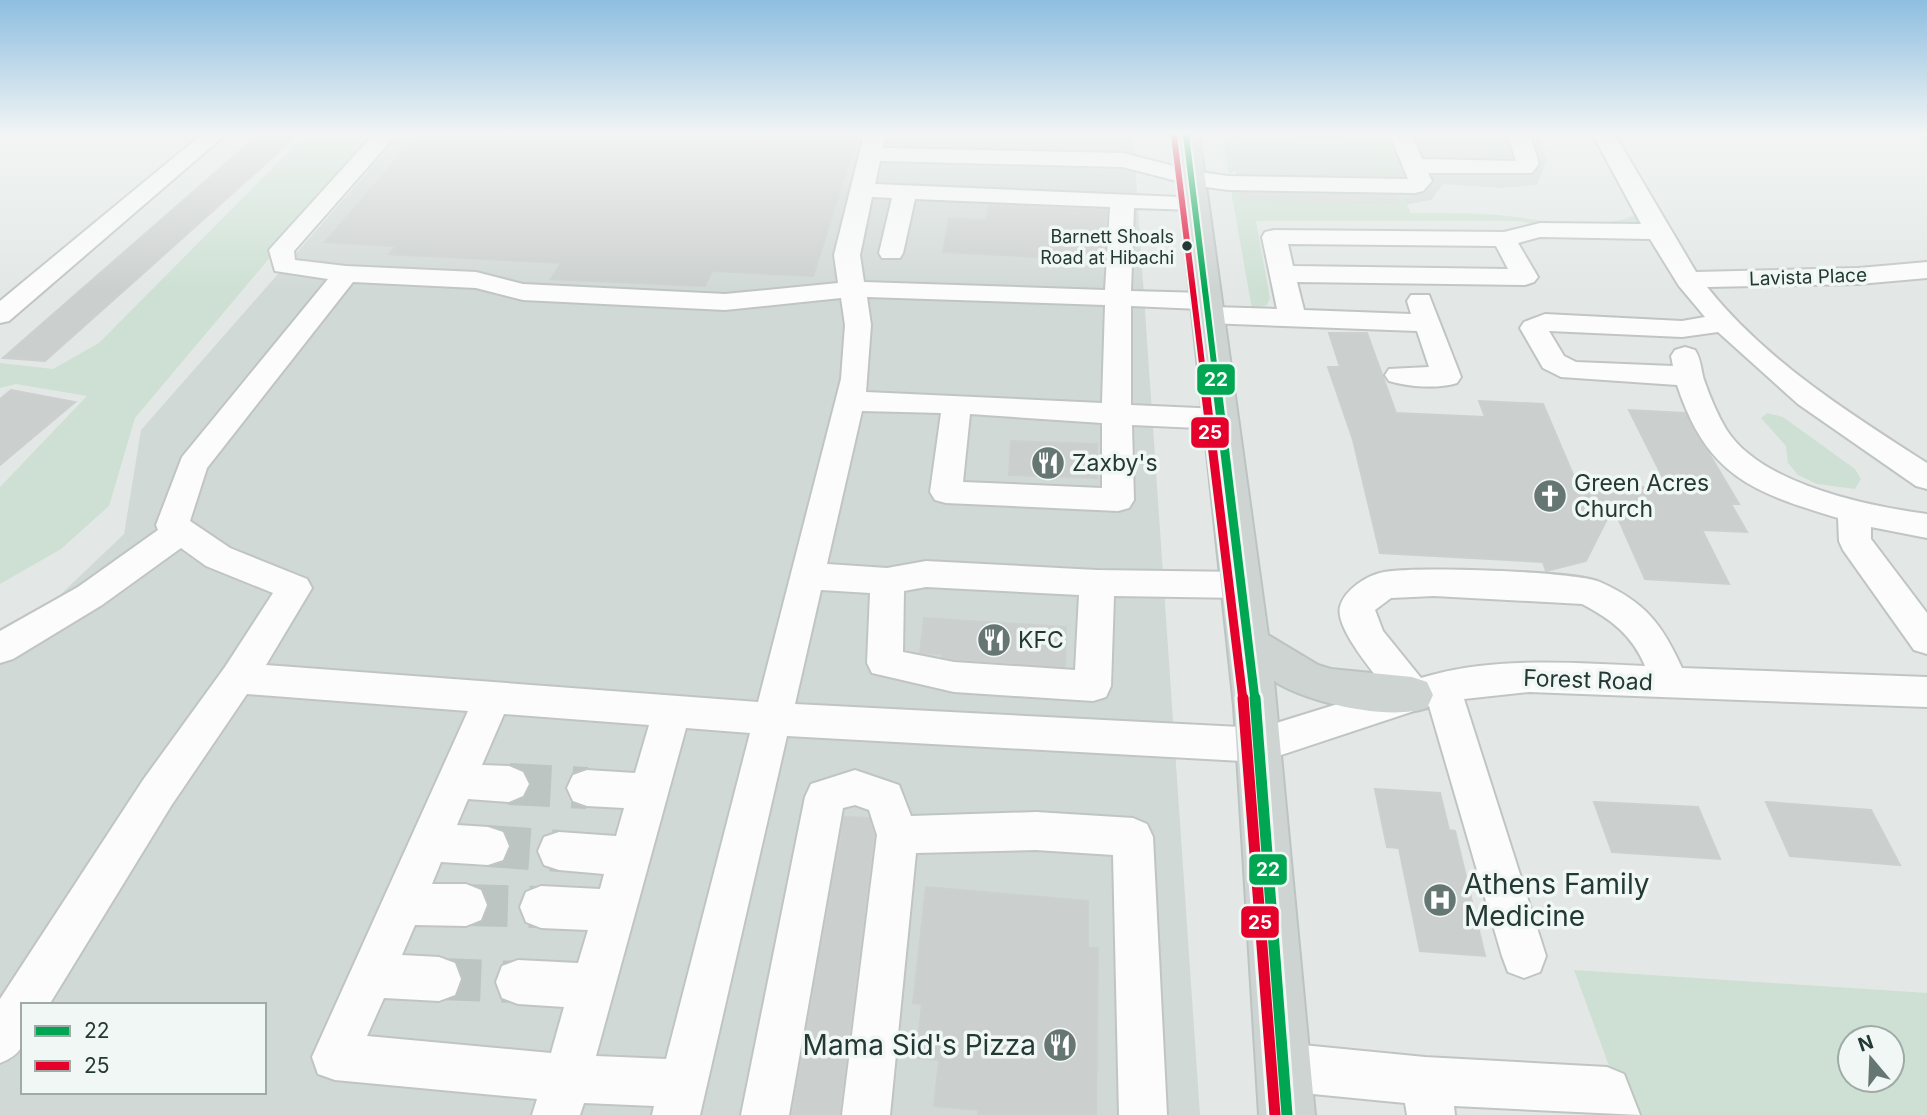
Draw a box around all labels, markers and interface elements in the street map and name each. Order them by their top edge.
place label: Barnett Shoals Road at Hibachi [1040,226,1174,268]
marker: Barnett Shoals Road at Hibachi [1180,239,1194,253]
street label: Lavista Place [1749,263,1867,291]
line badge: 22 [1196,363,1236,396]
text: 22 [1204,368,1228,391]
line badge: 25 [1190,416,1230,449]
text: 25 [1198,421,1222,444]
restaurant icon: Zaxby's [1029,444,1067,482]
place label: Zaxby's [1072,449,1158,477]
place label: Green Acres Church [1574,469,1709,523]
church icon: Green Acres Church [1531,477,1569,515]
restaurant icon: KFC [975,621,1013,659]
place label: KFC [1018,626,1064,654]
street label: Forest Road [1523,664,1653,696]
line badge: 22 [1248,853,1288,886]
text: 22 [1256,858,1280,881]
place label: Athens Family Medicine [1464,867,1650,933]
hospital icon: Athens Family Medicine [1421,881,1459,919]
line badge: 25 [1240,905,1280,939]
text: 25 [1248,911,1272,934]
legend [21,1003,266,1094]
text: 22 [84,1018,110,1043]
north arrow [1836,1024,1906,1094]
restaurant icon: Mama Sid's Pizza [1041,1026,1079,1064]
place label: Mama Sid's Pizza [803,1028,1036,1062]
text: N [1855,1030,1876,1057]
text: 25 [84,1053,110,1078]

